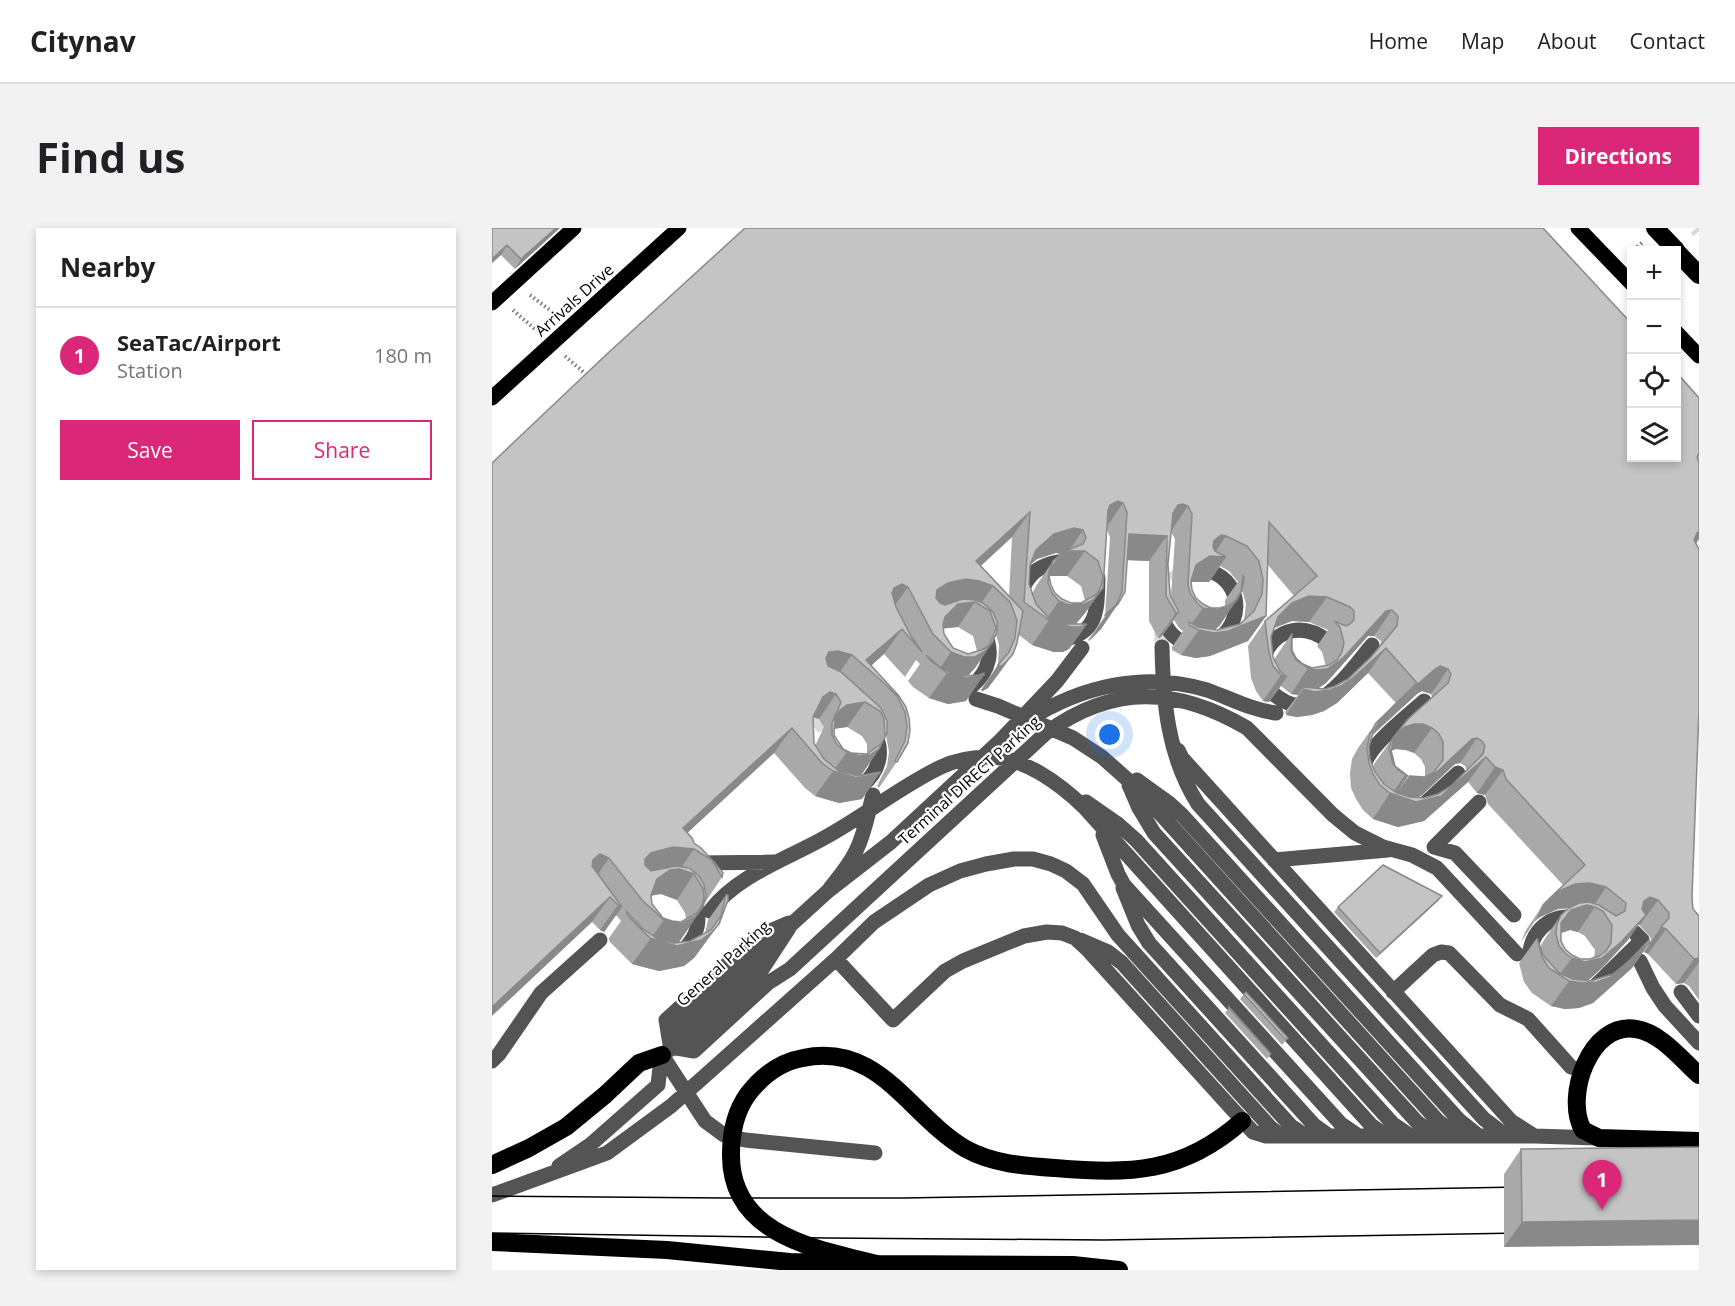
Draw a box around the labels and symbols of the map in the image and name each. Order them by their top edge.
street label: Arrivals Drive [530,259,618,341]
street label: Terminal DIRECT Parking [893,710,1045,850]
your location [1095,720,1124,749]
street label: General Parking [671,915,775,1011]
pin: 1 [1582,1160,1622,1210]

